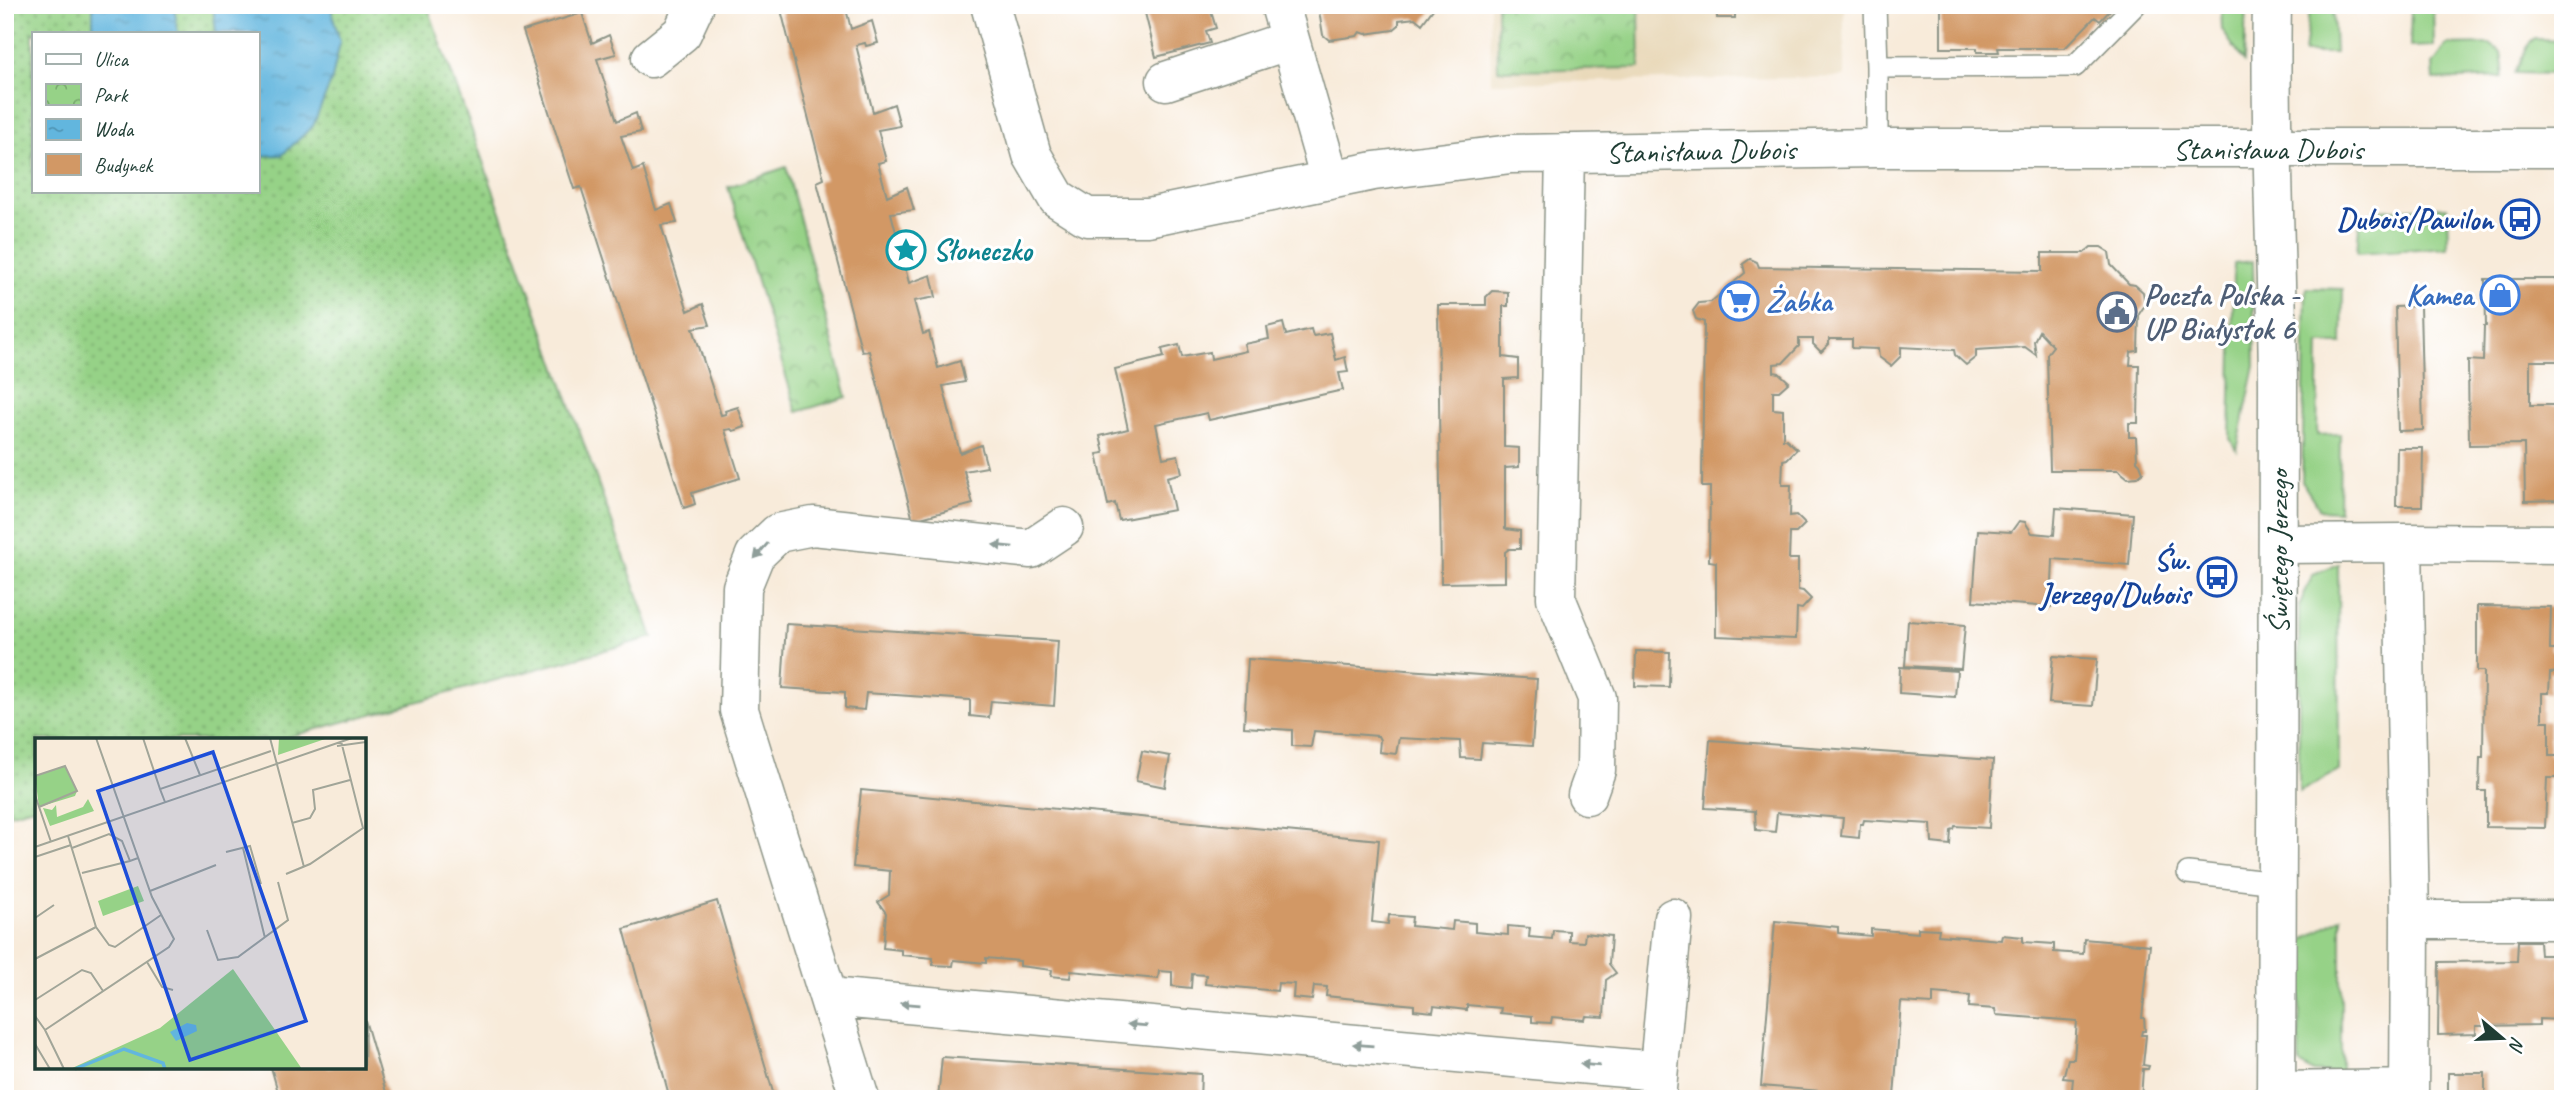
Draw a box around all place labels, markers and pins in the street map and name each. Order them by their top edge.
bus stop icon: Dubois/Pawilon [2499,198,2541,240]
place label: Dubois/Pawilon [2337,200,2495,238]
place icon: Słoneczko [885,229,927,271]
place label: Słoneczko [933,231,1034,269]
shop icon: Kamea [2479,274,2521,316]
place label: Poczta Polska - UP Białystok 6 [2144,276,2302,348]
place label: Kamea [2406,276,2475,314]
supermarket icon: Żabka [1718,280,1760,322]
place label: Żabka [1766,282,1835,320]
public building icon: Poczta Polska - UP Białystok 6 [2096,291,2138,333]
place label: Św. Jerzego/Dubois [2038,541,2193,613]
bus stop icon: Św. Jerzego/Dubois [2196,556,2238,598]

